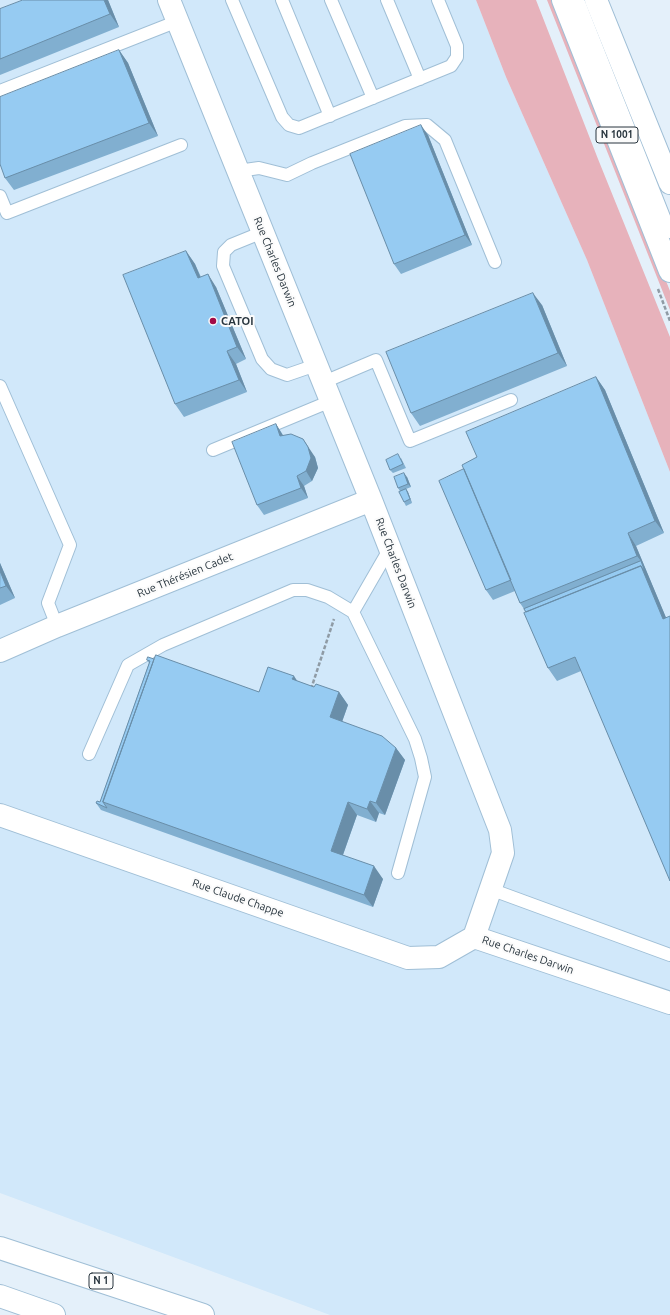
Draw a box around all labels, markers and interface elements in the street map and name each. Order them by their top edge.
road number: N 1001 [596,127,638,143]
street label: Rue Charles Darwin [251,215,299,309]
place label: CATOI [221,314,254,328]
marker: CATOI [208,316,218,326]
street label: Rue Charles Darwin [373,516,419,610]
street label: Rue Thérésien Cadet [135,550,235,600]
street label: Rue Claude Chappe [190,876,286,920]
street label: Rue Charles Darwin [480,933,576,977]
road number: N 1 [89,1273,113,1289]

